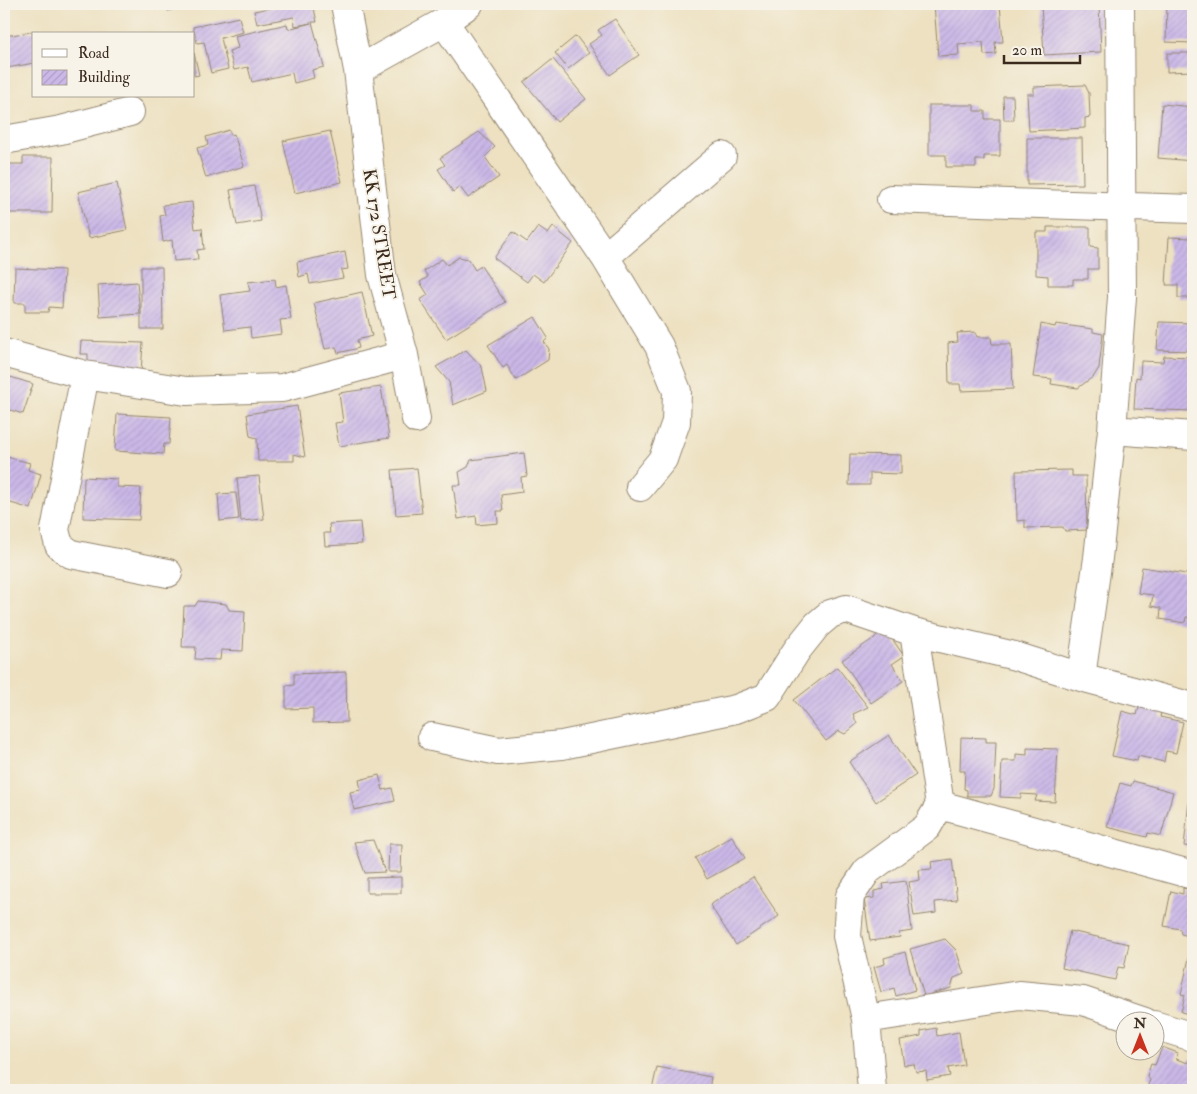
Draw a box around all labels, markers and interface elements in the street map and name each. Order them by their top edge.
legend [32,32,195,98]
scale bar [1004,32,1081,64]
text: 20 m [1012,41,1042,60]
text: Road [78,44,110,63]
text: Building [78,68,130,87]
street label: KK 172 STREET [357,167,401,302]
north arrow [1114,1012,1164,1062]
text: N [1133,1015,1147,1032]

